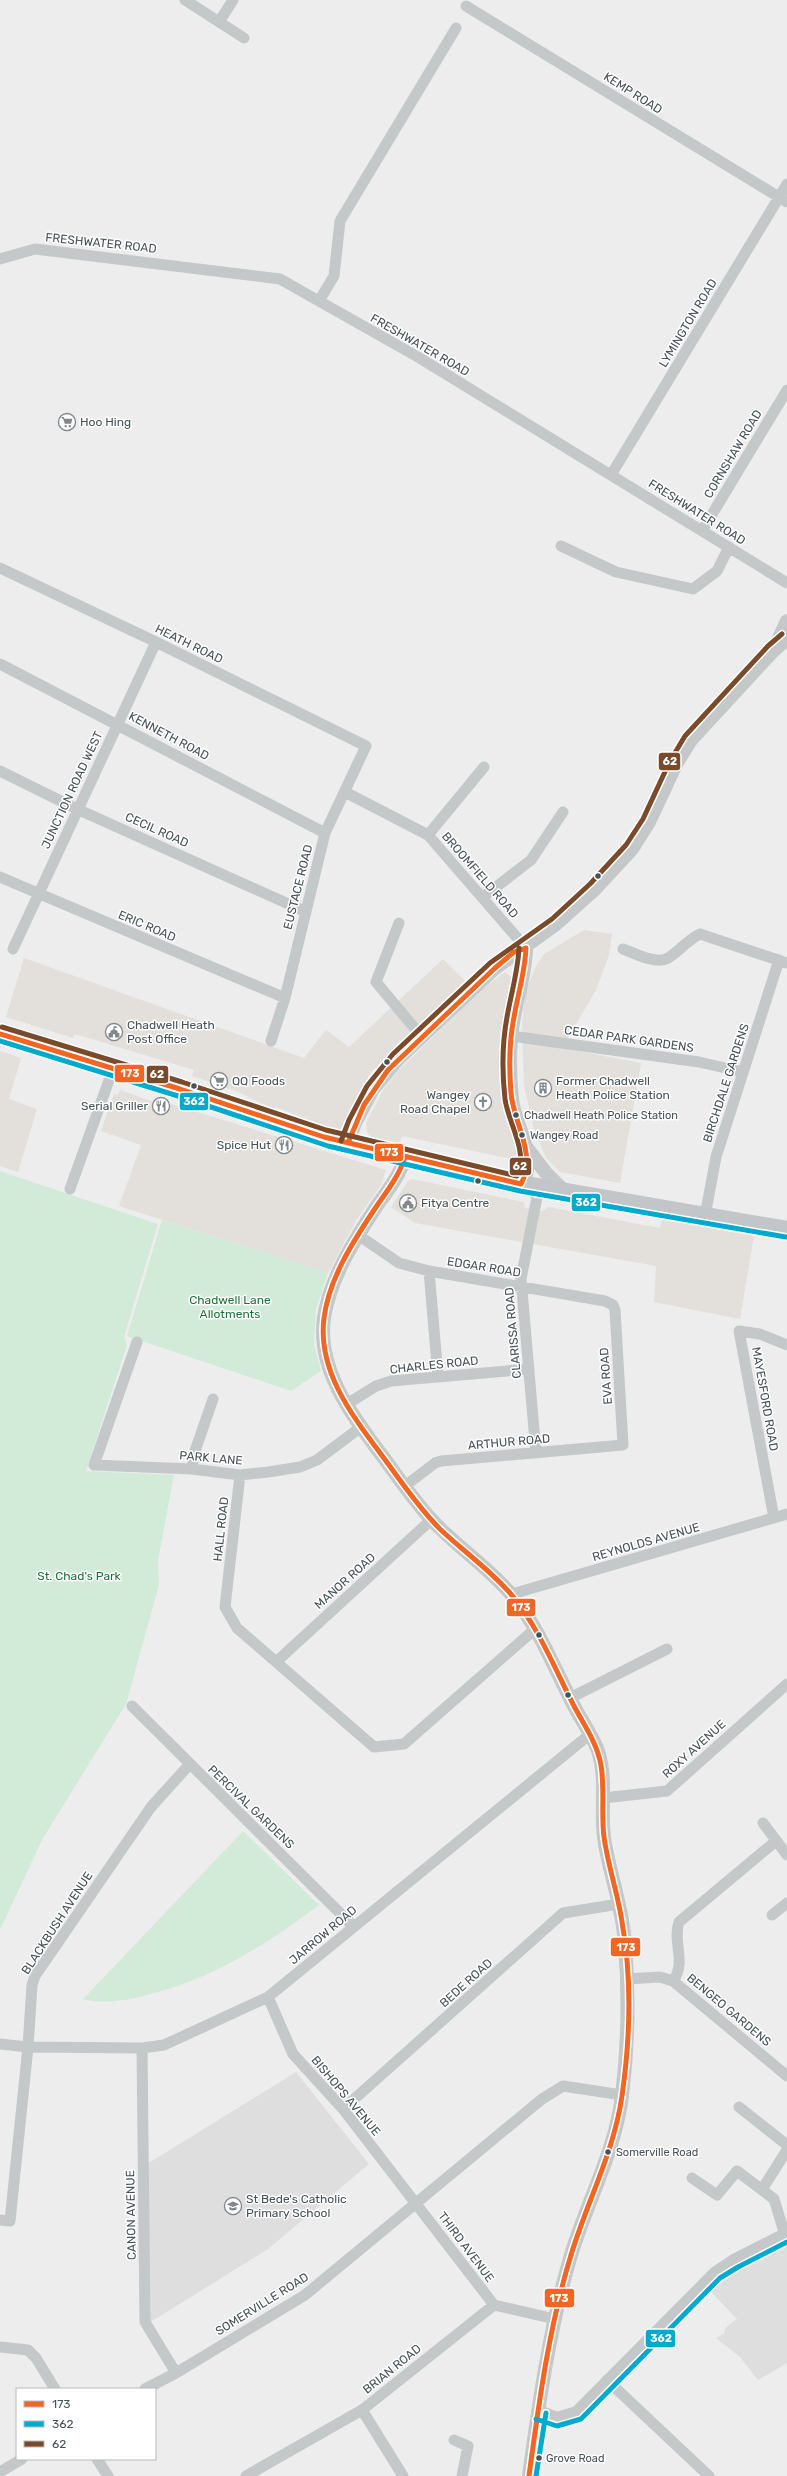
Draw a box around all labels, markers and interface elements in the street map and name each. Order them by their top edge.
street label: KEMP ROAD [601,69,665,117]
street label: FRESHWATER ROAD [45,230,157,256]
street label: LYMINGTON ROAD [656,276,720,370]
street label: FRESHWATER ROAD [368,311,472,379]
street label: CORNSHAW ROAD [701,407,765,501]
supermarket icon: Hoo Hing [57,412,77,432]
place label: Hoo Hing [80,415,131,429]
street label: FRESHWATER ROAD [646,476,748,548]
street label: HEATH ROAD [153,622,225,666]
street label: KENNETH ROAD [126,709,212,763]
street label: JUNCTION ROAD WEST [39,729,105,851]
line badge: 62 [658,752,681,771]
text: 62 [663,755,677,768]
street label: CECIL ROAD [123,810,191,850]
street label: BROOMFIELD ROAD [439,829,521,921]
street label: EUSTACE ROAD [281,843,315,931]
unlabelled marker [593,871,603,881]
street label: ERIC ROAD [116,908,178,944]
place label: Chadwell Heath Post Office [127,1018,215,1046]
public building icon: Chadwell Heath Post Office [104,1022,124,1042]
street label: BIRCHDALE GARDENS [700,1022,752,1144]
street label: CEDAR PARK GARDENS [563,1023,695,1055]
unlabelled marker [382,1057,392,1067]
line badge: 173 [114,1064,145,1083]
line badge: 62 [146,1065,169,1084]
text: 173 [120,1067,140,1080]
text: 62 [150,1068,164,1081]
supermarket icon: QQ Foods [209,1071,229,1091]
place label: QQ Foods [232,1074,285,1088]
place label: Former Chadwell Heath Police Station [556,1074,670,1102]
building icon: Former Chadwell Heath Police Station [533,1078,553,1098]
unlabelled marker [189,1081,199,1091]
place label: Wangey Road Chapel [400,1088,470,1116]
line badge: 362 [179,1092,209,1111]
church icon: Wangey Road Chapel [473,1092,493,1112]
text: 362 [183,1095,205,1108]
restaurant icon: Serial Griller [151,1096,171,1116]
place label: Serial Griller [81,1099,148,1113]
place label: Chadwell Heath Police Station [524,1109,678,1122]
marker: Chadwell Heath Police Station [511,1110,521,1120]
place label: Wangey Road [530,1129,598,1142]
marker: Wangey Road [517,1130,527,1140]
restaurant icon: Spice Hut [274,1135,294,1155]
place label: Spice Hut [217,1138,271,1152]
line badge: 173 [374,1143,404,1162]
text: 173 [379,1146,399,1159]
line badge: 62 [509,1157,532,1176]
text: 62 [513,1160,527,1173]
unlabelled marker [473,1176,483,1186]
public building icon: Fitya Centre [398,1193,418,1213]
line badge: 362 [571,1193,601,1212]
place label: Fitya Centre [421,1196,490,1210]
text: 362 [575,1196,597,1209]
street label: EDGAR ROAD [446,1254,522,1280]
street label: CLARISSA ROAD [502,1287,524,1379]
park label: Chadwell Lane Allotments [189,1293,271,1321]
street label: MAYESFORD ROAD [749,1346,781,1452]
street label: EVA ROAD [597,1347,615,1405]
street label: CHARLES ROAD [389,1353,479,1377]
street label: ARTHUR ROAD [467,1431,551,1453]
street label: PARK LANE [179,1448,243,1468]
street label: HALL ROAD [211,1496,231,1562]
street label: REYNOLDS AVENUE [591,1520,701,1564]
street label: MANOR ROAD [312,1550,378,1612]
park label: St. Chad's Park [37,1569,122,1583]
line badge: 173 [506,1598,536,1617]
text: 173 [511,1601,531,1614]
unlabelled marker [534,1630,544,1640]
unlabelled marker [563,1690,573,1700]
street label: ROXY AVENUE [660,1717,728,1781]
street label: PERCIVAL GARDENS [205,1762,297,1852]
street label: BLACKBUSH AVENUE [19,1869,95,1977]
street label: JARROW ROAD [286,1903,360,1967]
line badge: 173 [610,1937,641,1957]
text: 173 [616,1941,636,1954]
street label: BEDE ROAD [437,1956,495,2010]
street label: BENGEO GARDENS [684,1971,774,2049]
street label: BISHOPS AVENUE [309,2053,383,2139]
place label: Somerville Road [616,2146,698,2159]
marker: Somerville Road [603,2147,613,2157]
street label: CANON AVENUE [123,2170,139,2260]
place label: St Bede's Catholic Primary School [246,2192,347,2220]
school or university icon: St Bede's Catholic Primary School [223,2196,243,2216]
street label: THIRD AVENUE [435,2209,497,2285]
street label: SOMERVILLE ROAD [213,2270,311,2338]
line badge: 173 [544,2288,575,2308]
text: 173 [549,2292,569,2305]
line badge: 362 [645,2329,676,2348]
text: 362 [650,2332,672,2345]
street label: BRIAN ROAD [360,2341,424,2397]
legend [16,2388,156,2460]
text: 173 [52,2397,71,2411]
text: 362 [52,2417,74,2431]
text: 62 [52,2437,66,2451]
place label: Grove Road [546,2452,605,2465]
marker: Grove Road [534,2453,544,2463]

